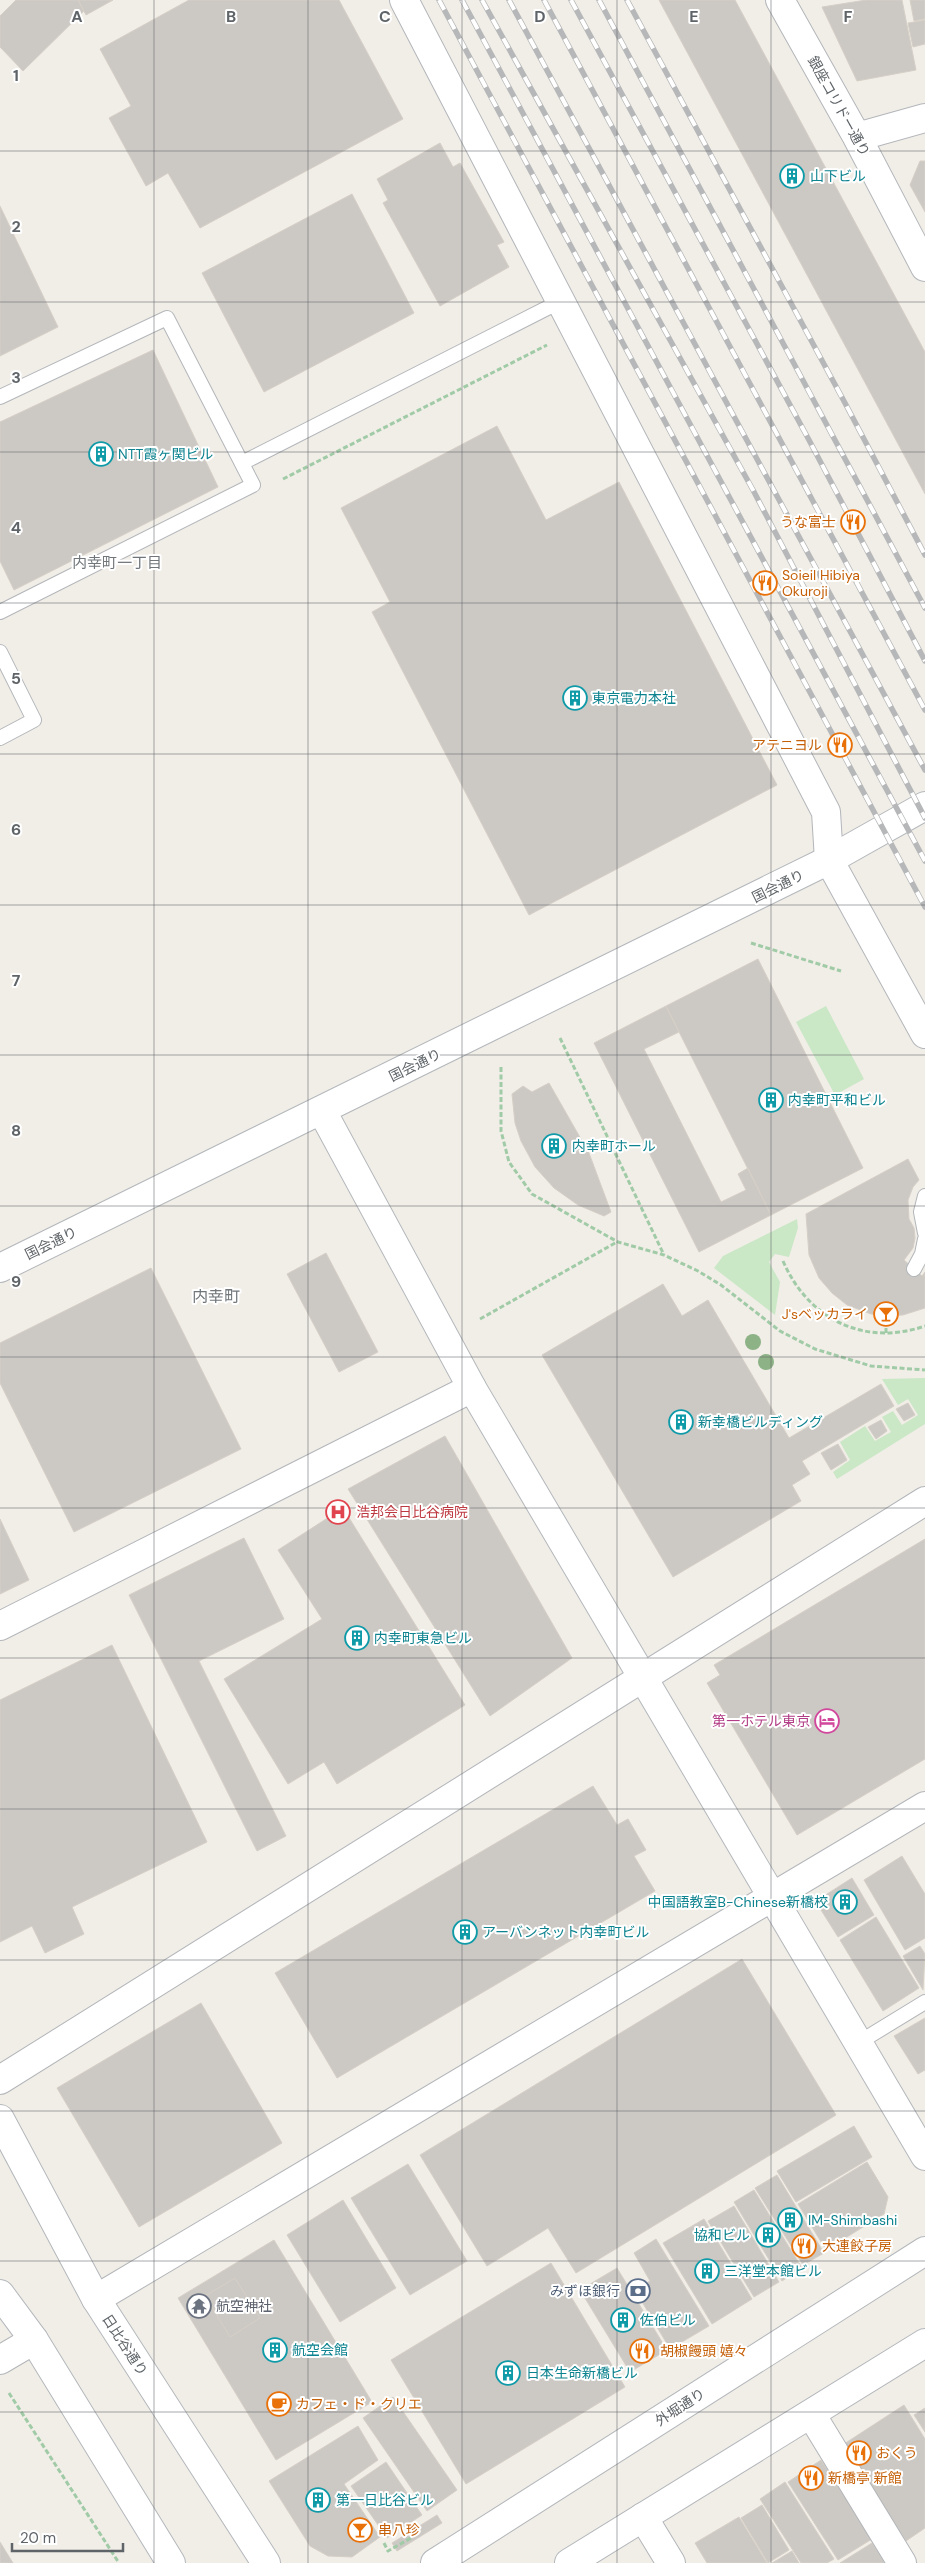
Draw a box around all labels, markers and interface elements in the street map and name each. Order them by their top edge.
text: A [71,6,83,27]
text: B [226,6,236,27]
text: C [379,6,391,27]
text: D [534,6,546,27]
text: E [689,6,699,27]
text: F [844,6,853,27]
street label: 銀座コリドー通り [804,53,874,159]
text: 1 [13,65,19,86]
building icon: 山下ビル [779,163,805,189]
place label: 山下ビル [810,167,866,185]
text: 2 [11,216,21,237]
text: 3 [11,367,21,388]
building icon: NTT霞ヶ関ビル [88,441,114,467]
place label: NTT霞ヶ関ビル [118,445,213,463]
restaurant icon: うな富士 [840,509,866,535]
place label: うな富士 [780,513,836,531]
text: 4 [11,517,21,538]
district label: 内幸町一丁目 [72,553,162,573]
place label: Soieil Hibiya Okuroji [782,566,860,600]
restaurant icon: Soieil Hibiya Okuroji [752,570,778,596]
text: 5 [11,668,21,689]
building icon: 東京電力本社 [562,685,588,711]
place label: 東京電力本社 [592,689,676,707]
restaurant icon: アテニヨル [827,732,853,758]
place label: アテニヨル [752,736,822,754]
text: 6 [11,819,21,840]
street label: 国会通り [749,866,807,906]
text: 7 [12,970,21,991]
street label: 国会通り [386,1045,444,1085]
building icon: 内幸町平和ビル [758,1087,784,1113]
place label: 内幸町平和ビル [788,1091,886,1109]
text: 8 [11,1120,21,1141]
building icon: 内幸町ホール [541,1133,567,1159]
place label: 内幸町ホール [572,1137,656,1155]
street label: 国会通り [22,1223,80,1263]
text: 9 [11,1271,21,1292]
district label: 内幸町 [192,1286,240,1307]
bar icon: J'sベッカライ [873,1301,899,1327]
place label: J'sベッカライ [782,1305,868,1323]
building icon: 新幸橋ビルディング [668,1409,694,1435]
place label: 新幸橋ビルディング [698,1413,823,1431]
hospital icon: 浩邦会日比谷病院 [325,1499,351,1525]
place label: 浩邦会日比谷病院 [356,1503,468,1521]
building icon: 内幸町東急ビル [344,1625,370,1651]
place label: 内幸町東急ビル [374,1629,472,1647]
hotel icon: 第一ホテル東京 [814,1708,840,1734]
place label: 第一ホテル東京 [712,1712,810,1730]
building icon: 中国語教室B-Chinese新橋校 [832,1889,858,1915]
place label: 中国語教室B-Chinese新橋校 [648,1893,828,1911]
building icon: アーバンネット内幸町ビル [452,1919,478,1945]
place label: アーバンネット内幸町ビル [482,1923,649,1941]
building icon: IM-Shimbashi [777,2207,803,2233]
place label: IM-Shimbashi [808,2211,897,2229]
building icon: 協和ビル [755,2222,781,2248]
place label: 協和ビル [694,2226,750,2244]
restaurant icon: 大連餃子房 [791,2233,817,2259]
place label: 大連餃子房 [822,2237,892,2255]
building icon: 三洋堂本館ビル [694,2258,720,2284]
place label: 三洋堂本館ビル [724,2262,822,2280]
bank icon: みずほ銀行 [625,2278,651,2304]
place label: みずほ銀行 [550,2282,620,2300]
temple icon: 航空神社 [186,2293,212,2319]
place label: 航空神社 [216,2297,272,2315]
building icon: 佐伯ビル [610,2307,636,2333]
street label: 日比谷通り [98,2311,152,2379]
place label: 佐伯ビル [640,2311,696,2329]
building icon: 航空会館 [262,2337,288,2363]
restaurant icon: 胡椒饅頭 嬉々 [629,2338,655,2364]
place label: 航空会館 [292,2341,348,2359]
place label: 胡椒饅頭 嬉々 [660,2342,748,2360]
building icon: 日本生命新橋ビル [495,2360,521,2386]
place label: 日本生命新橋ビル [526,2364,638,2382]
street label: 外堀通り [652,2384,708,2430]
cafe icon: カフェ・ド・クリエ [266,2391,292,2417]
place label: カフェ・ド・クリエ [296,2395,422,2413]
restaurant icon: おくう [846,2440,872,2466]
place label: おくう [876,2444,918,2462]
restaurant icon: 新橋亭 新館 [798,2465,824,2491]
place label: 新橋亭 新館 [828,2469,902,2487]
building icon: 第一日比谷ビル [305,2487,331,2513]
place label: 第一日比谷ビル [336,2491,434,2509]
bar icon: 串八珍 [347,2517,373,2543]
scale bar [12,2520,124,2552]
place label: 串八珍 [378,2521,420,2539]
text: 20 m [20,2528,56,2548]

